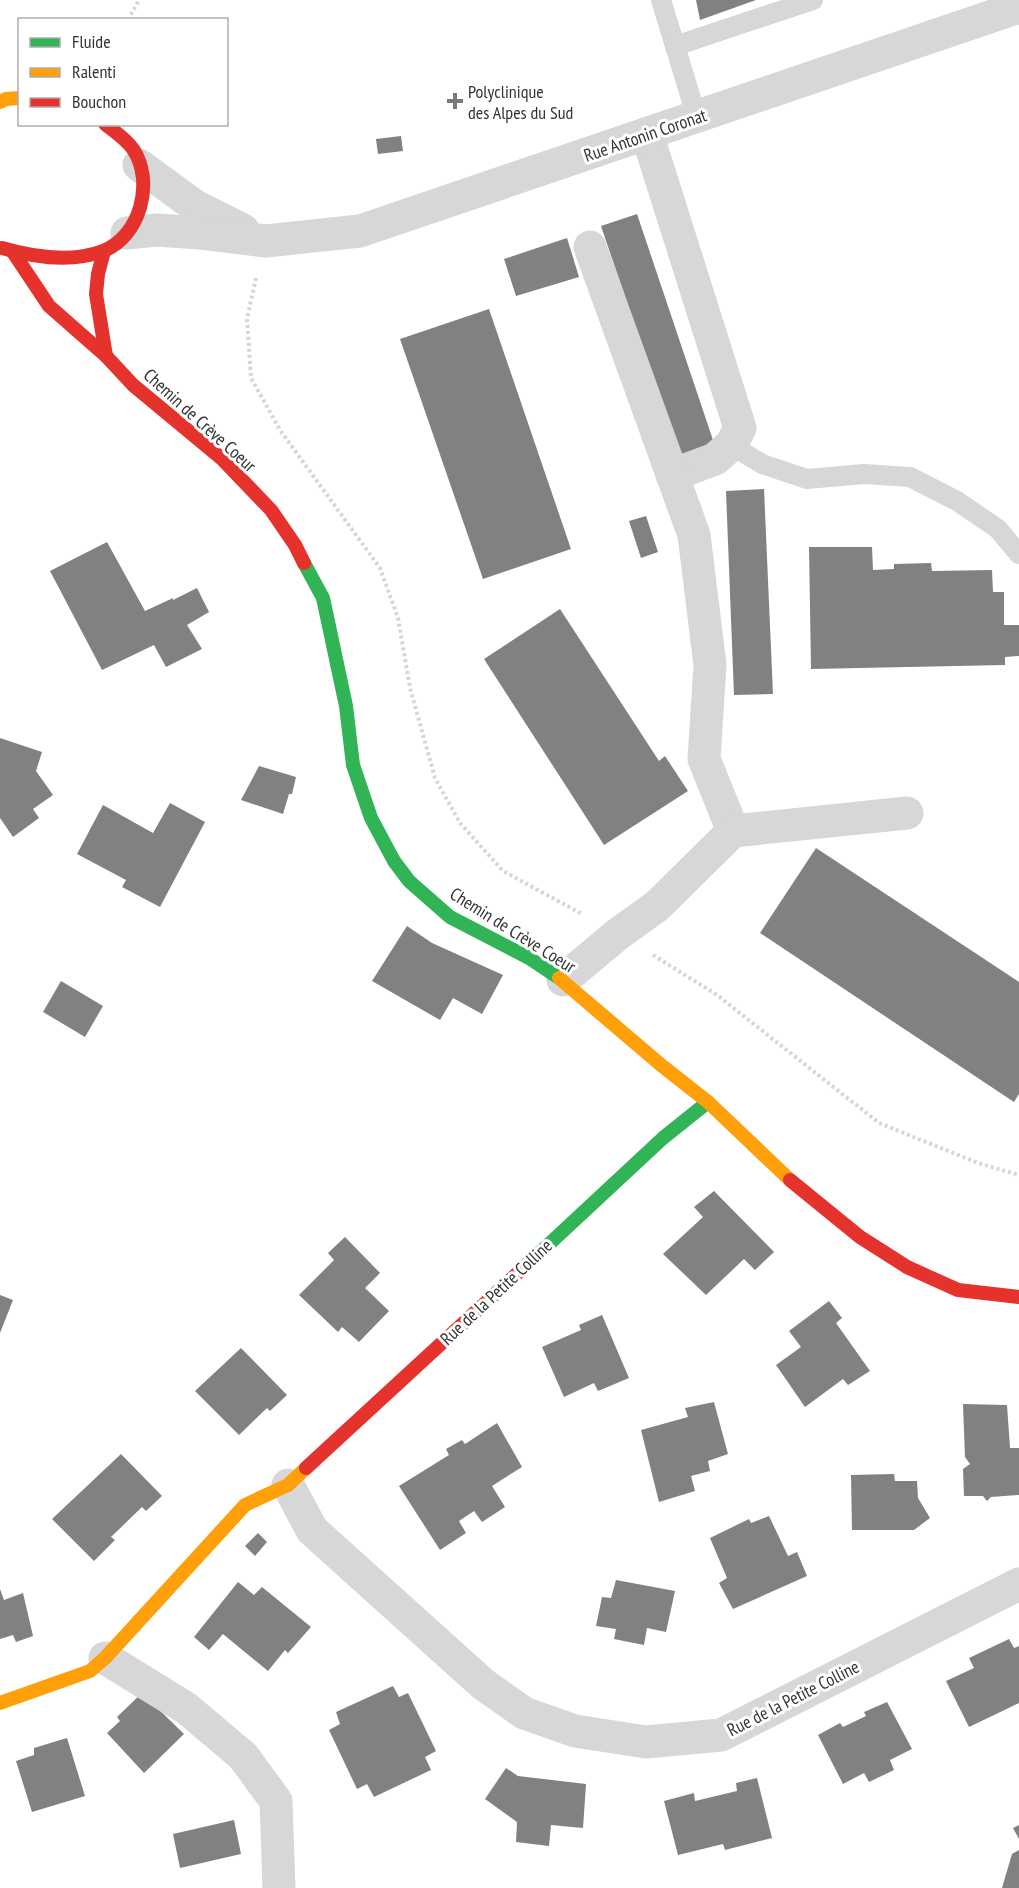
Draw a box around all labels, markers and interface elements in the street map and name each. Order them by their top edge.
legend [18,18,228,126]
text: Fluide [72,30,111,53]
text: Ralenti [72,60,116,83]
place label: Polyclinique des Alpes du Sud [468,80,573,124]
text: Bouchon [72,90,126,113]
marker: Polyclinique des Alpes du Sud [446,92,464,110]
street label: Rue Antonin Coronat [581,103,709,167]
street label: Chemin de Crève Coeur [139,363,261,477]
street label: Chemin de Crève Coeur [446,882,580,978]
street label: Rue de la Petite Colline [435,1234,557,1350]
street label: Rue de la Petite Colline [723,1655,863,1741]

